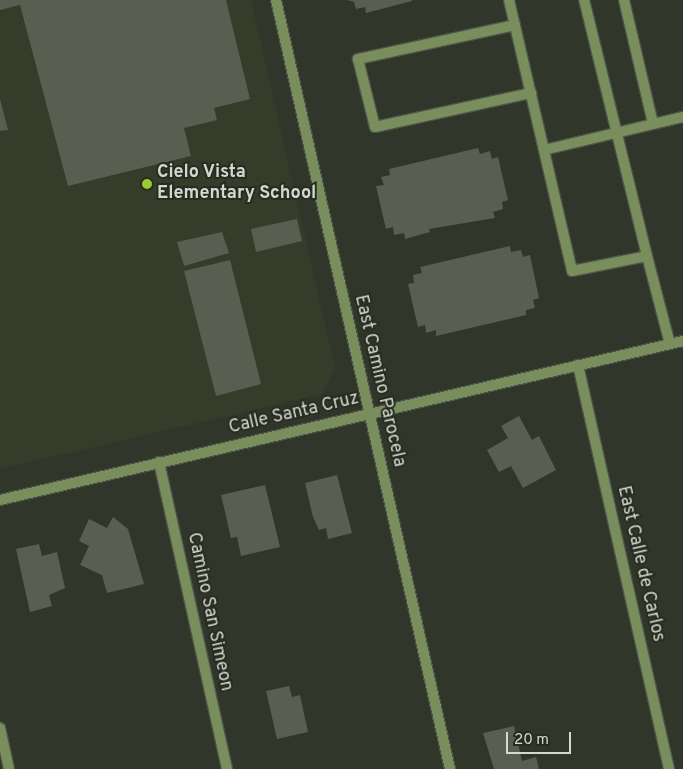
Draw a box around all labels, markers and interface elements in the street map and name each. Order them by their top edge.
place label: Cielo Vista Elementary School [157,163,316,205]
marker: Cielo Vista Elementary School [141,178,153,190]
street label: East Camino Parocela [349,293,409,469]
street label: Calle Santa Cruz [227,389,361,439]
street label: East Calle de Carlos [612,484,668,644]
street label: Camino San Simeon [182,531,236,693]
scale bar [508,722,573,754]
text: 20 m [514,731,549,750]

